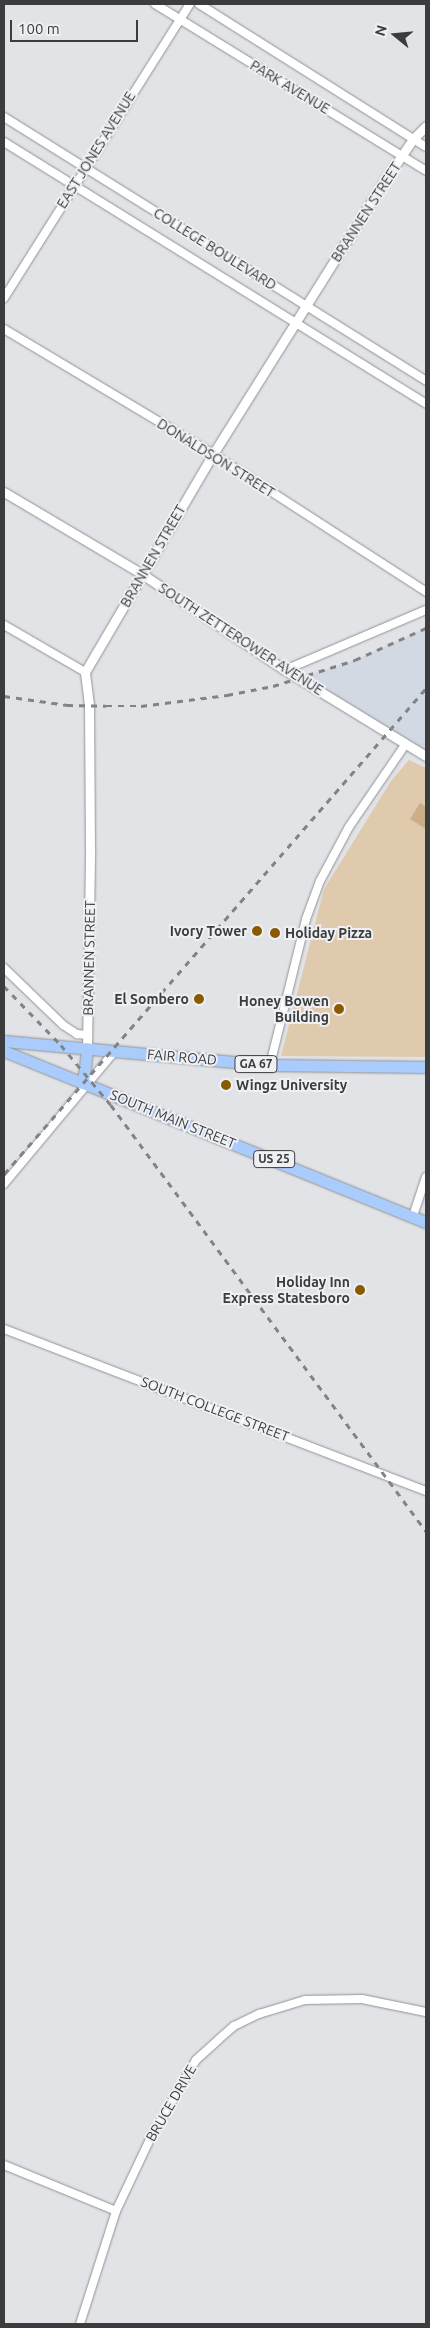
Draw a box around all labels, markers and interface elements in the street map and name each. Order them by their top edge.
scale bar [12,10,140,42]
north arrow [370,10,420,60]
text: 100 m [18,20,60,37]
text: N [371,23,390,38]
street label: PARK AVENUE [247,57,333,117]
street label: EAST JONES AVENUE [53,89,139,211]
street label: BRANNEN STREET [328,159,404,265]
street label: COLLEGE BOULEVARD [150,204,280,294]
street label: DONALDSON STREET [154,415,278,501]
street label: BRANNEN STREET [117,502,189,610]
street label: SOUTH ZETTEROWER AVENUE [156,579,326,699]
street label: BRANNEN STREET [80,900,98,1016]
place label: Ivory Tower [170,923,247,939]
marker: Ivory Tower [251,925,263,937]
place label: Holiday Pizza [285,925,372,941]
marker: Holiday Pizza [269,927,281,939]
place label: El Sombero [114,991,189,1007]
marker: El Sombero [193,993,205,1005]
place label: Honey Bowen Building [239,993,329,1026]
marker: Honey Bowen Building [333,1003,345,1015]
street label: FAIR ROAD [146,1046,218,1068]
road number: GA 67 [234,1054,278,1074]
place label: Wingz University [236,1077,347,1093]
marker: Wingz University [220,1079,232,1091]
street label: SOUTH MAIN STREET [108,1086,238,1152]
road number: US 25 [253,1150,295,1168]
place label: Holiday Inn Express Statesboro [222,1274,350,1306]
marker: Holiday Inn Express Statesboro [354,1284,366,1296]
street label: SOUTH COLLEGE STREET [139,1373,291,1445]
street label: BRUCE DRIVE [142,2062,200,2144]

